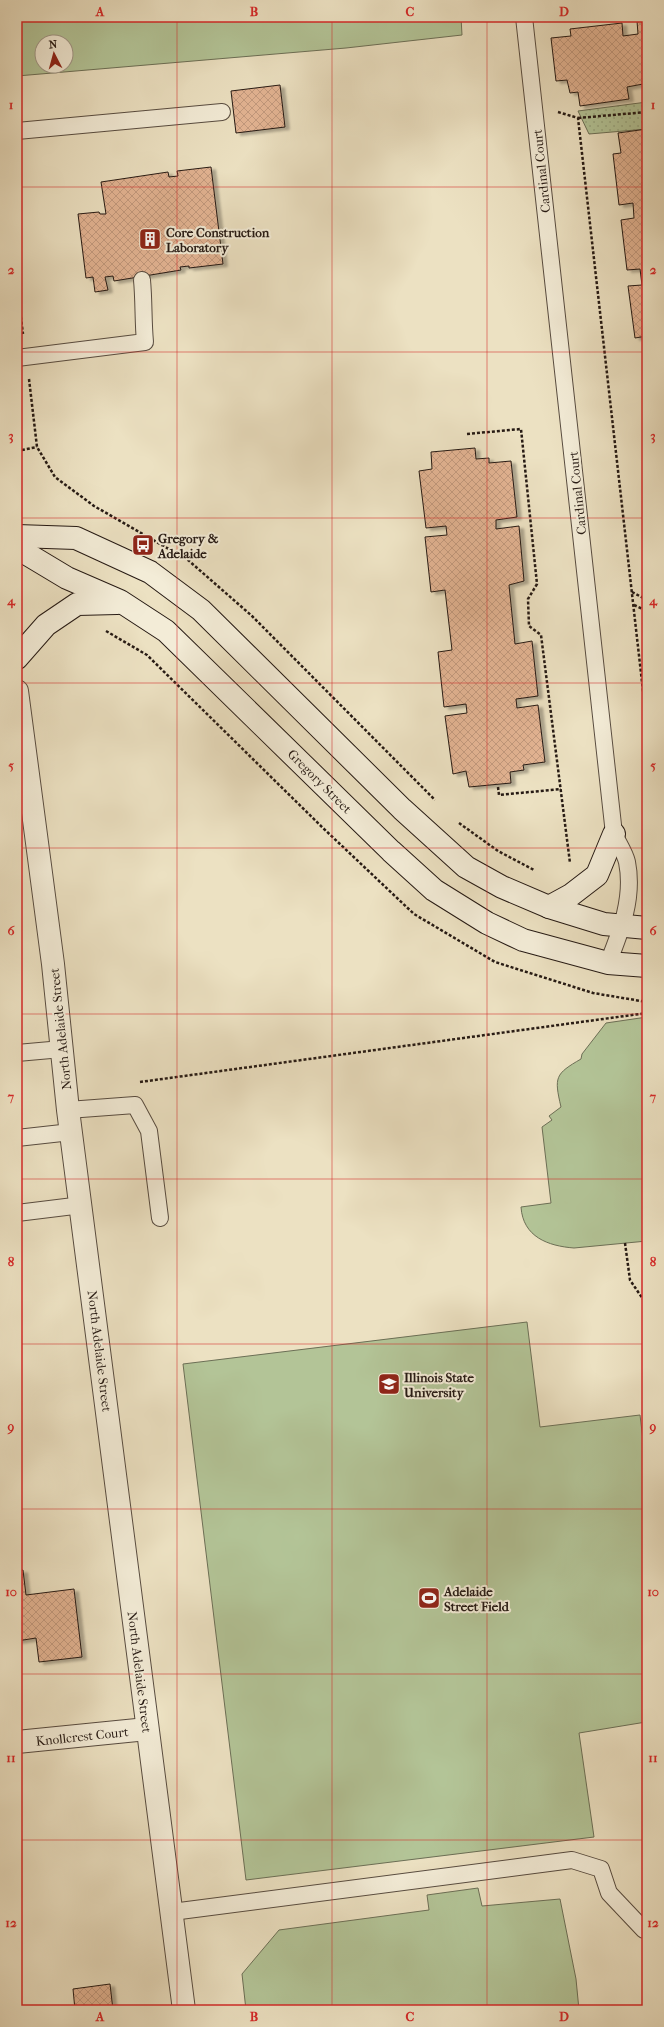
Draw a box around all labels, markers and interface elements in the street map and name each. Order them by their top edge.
text: A [95,4,105,19]
text: B [250,4,259,19]
text: C [406,4,415,19]
text: D [559,4,569,19]
north arrow [34,34,74,74]
text: N [48,38,58,51]
text: 1 [9,97,14,112]
text: 1 [651,97,656,112]
street label: Cardinal Court [530,128,553,213]
place label: Core Construction Laboratory [166,225,270,256]
building icon: Core Construction Laboratory [137,226,163,252]
text: 2 [8,262,15,277]
text: 2 [650,262,657,277]
text: 3 [8,428,14,444]
text: 3 [650,428,656,444]
street label: Cardinal Court [566,450,589,535]
place label: Gregory & Adelaide [157,531,219,561]
bus stop icon: Gregory & Adelaide [130,532,156,558]
text: 4 [6,593,16,609]
text: 4 [648,593,658,609]
street label: Gregory Street [285,746,355,817]
text: 5 [8,758,14,773]
text: 5 [650,758,656,773]
text: 6 [7,923,15,938]
text: 6 [649,923,657,938]
street label: North Adelaide Street [47,967,74,1091]
text: 7 [7,1089,15,1104]
text: 7 [649,1089,657,1104]
text: 8 [8,1254,15,1269]
text: 8 [650,1254,657,1269]
street label: North Adelaide Street [85,1289,114,1413]
place label: Illinois State University [403,1370,475,1401]
school or university icon: Illinois State University [376,1371,402,1397]
text: 9 [7,1419,15,1435]
text: 9 [649,1419,657,1435]
text: 10 [5,1584,17,1599]
place label: Adelaide Street Field [443,1584,510,1614]
text: 10 [647,1584,659,1599]
sports icon: Adelaide Street Field [416,1585,442,1611]
street label: North Adelaide Street [125,1610,154,1734]
street label: Knollcrest Court [35,1724,130,1749]
text: 11 [6,1750,16,1765]
text: 11 [648,1750,658,1765]
text: 12 [5,1915,17,1930]
text: 12 [647,1915,659,1930]
text: A [95,2009,105,2024]
text: B [250,2009,259,2024]
text: C [406,2009,415,2024]
text: D [559,2009,569,2024]

